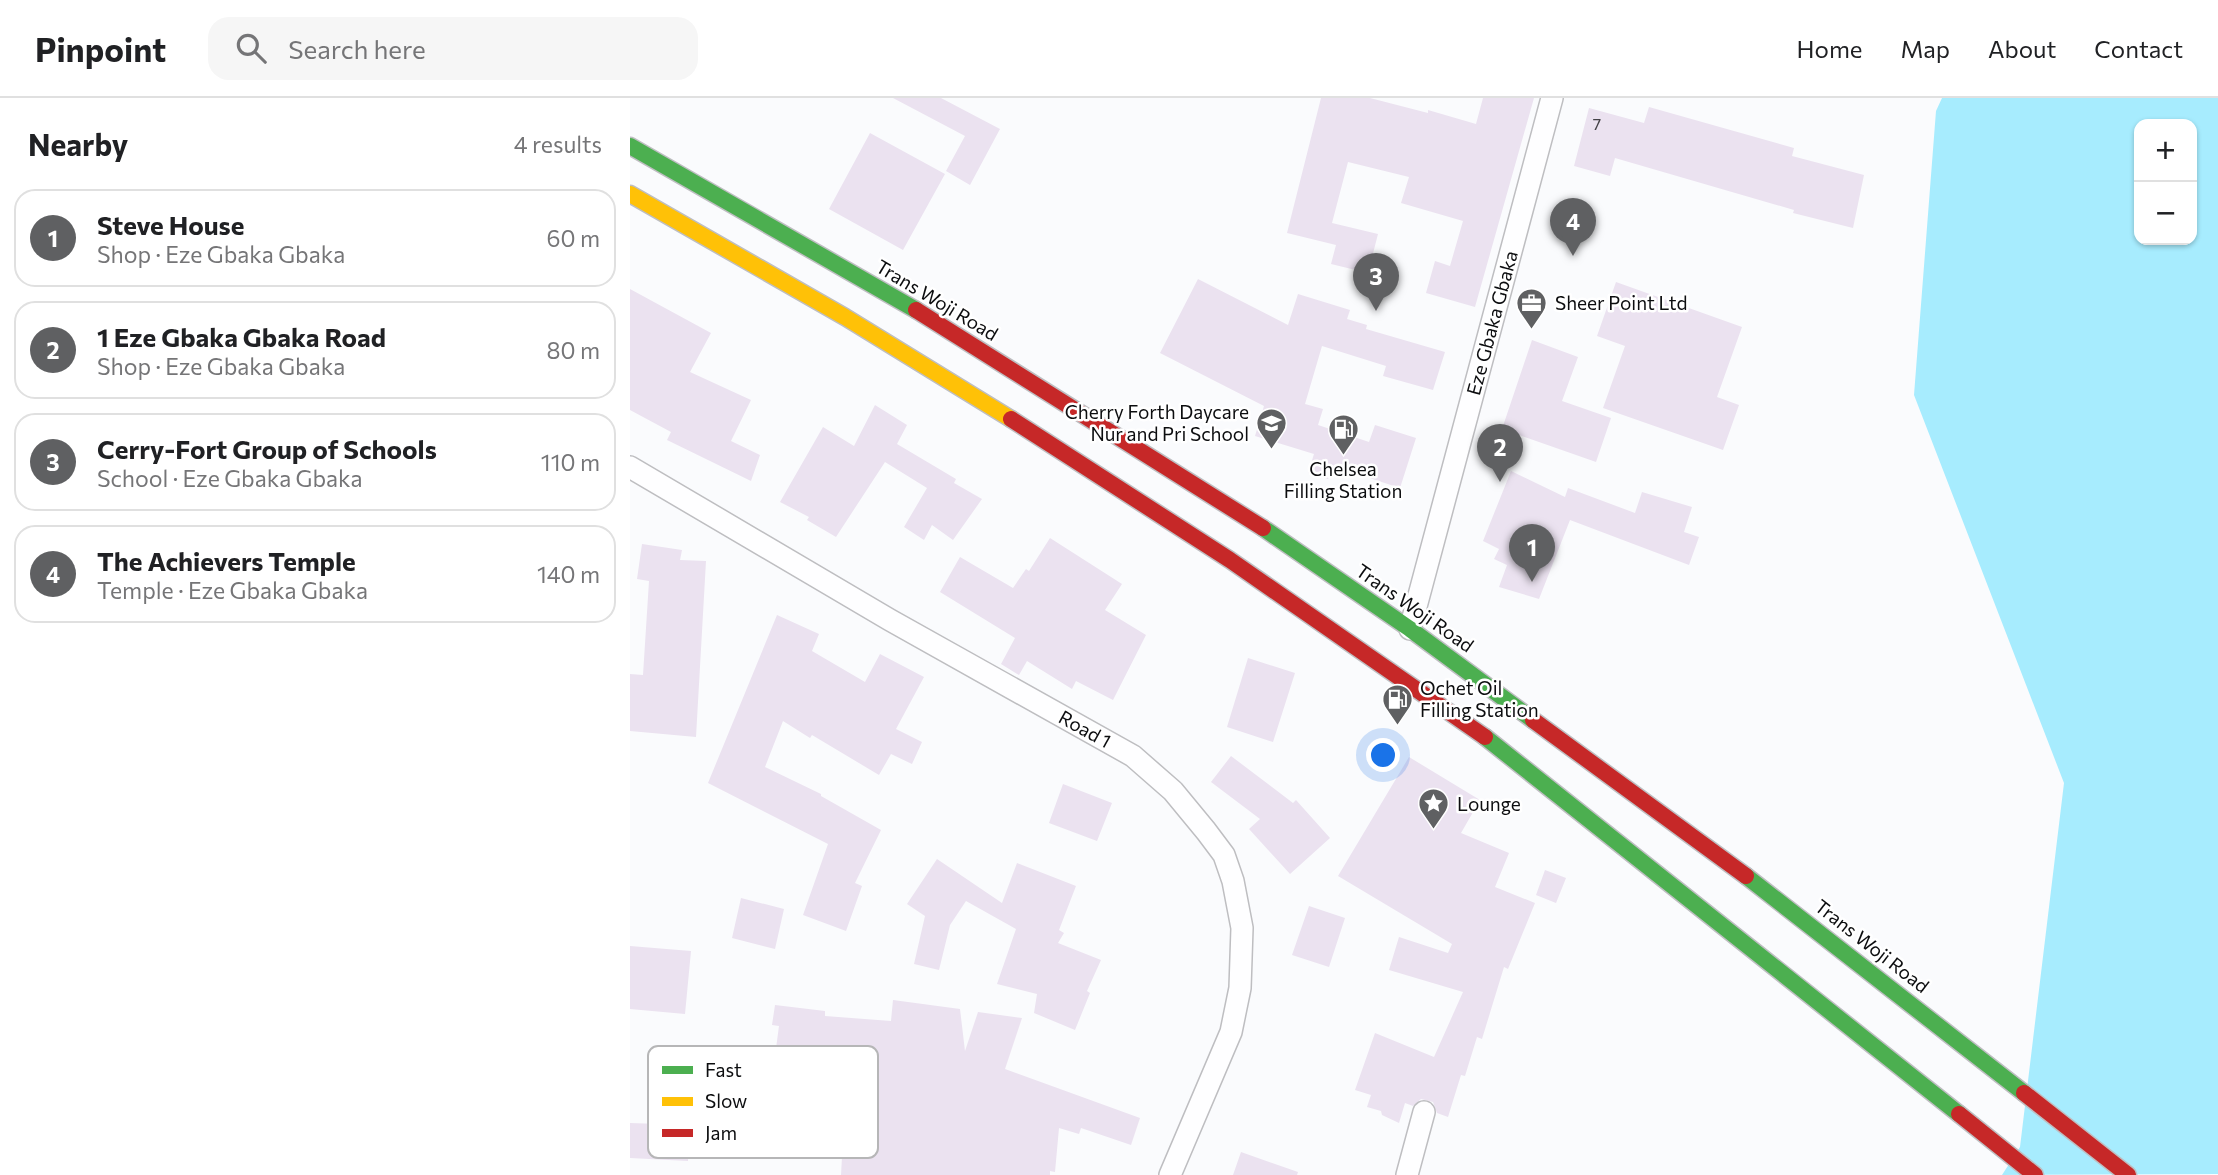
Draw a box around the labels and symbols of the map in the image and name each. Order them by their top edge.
house number: 7 [1593,114,1601,133]
pin: 4 [1550,198,1596,256]
street label: Eze Gbaka Gbaka [1461,248,1522,398]
pin: 3 [1353,253,1399,311]
street label: Trans Woji Road [872,254,1002,345]
office icon: Sheer Point Ltd [1515,286,1549,330]
place label: Sheer Point Ltd [1555,291,1687,314]
place label: Cherry Forth Daycare Nur and Pri School [1065,400,1249,445]
school or university icon: Cherry Forth Daycare Nur and Pri School [1255,406,1289,450]
fuel station icon: Chelsea Filling Station [1326,413,1360,457]
pin: 2 [1477,424,1523,482]
place label: Chelsea Filling Station [1284,457,1402,502]
pin: 1 [1509,524,1555,582]
street label: Trans Woji Road [1352,559,1479,657]
place label: Ochet Oil Filling Station [1420,676,1539,721]
fuel station icon: Ochet Oil Filling Station [1380,682,1414,726]
street label: Road 1 [1055,705,1115,752]
your location [1366,738,1400,772]
place icon: Lounge [1417,787,1451,831]
place label: Lounge [1457,792,1521,815]
street label: Trans Woji Road [1811,894,1934,997]
legend [648,1046,878,1158]
text: Fast [705,1058,742,1081]
text: Slow [705,1089,747,1112]
text: Jam [705,1121,737,1144]

